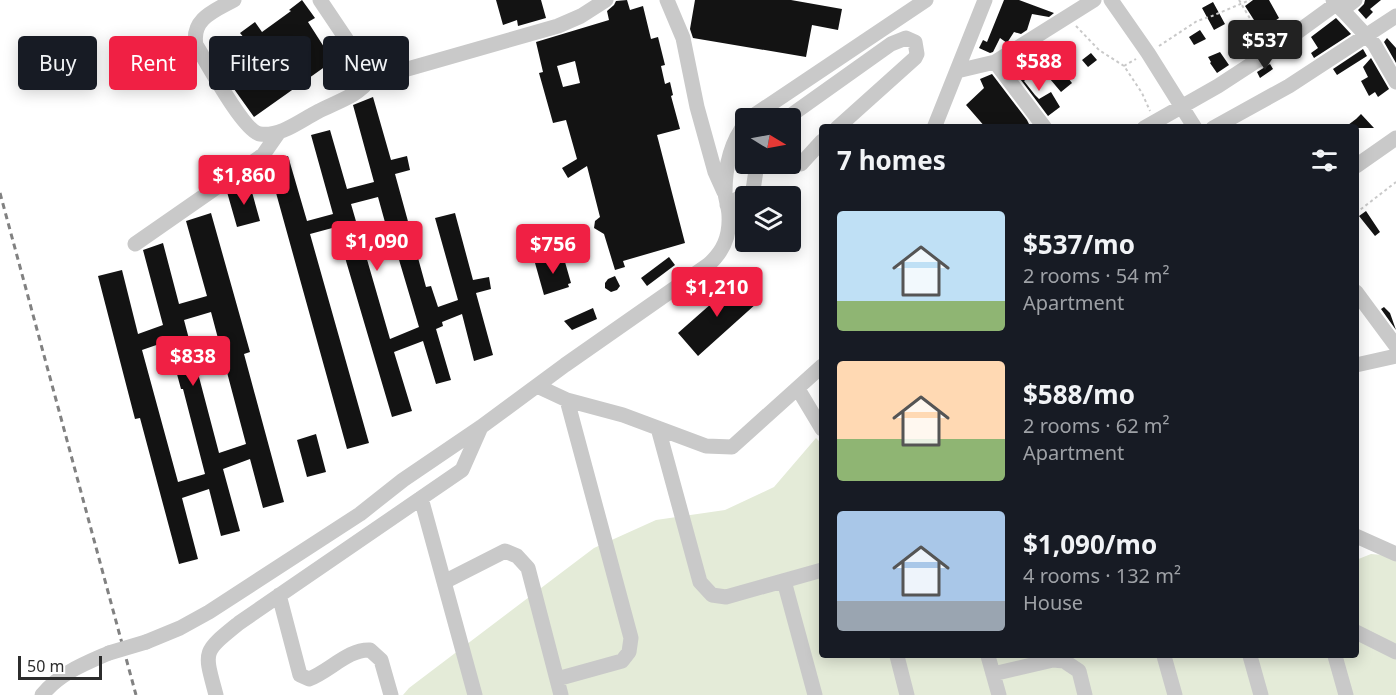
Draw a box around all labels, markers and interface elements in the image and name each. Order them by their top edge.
pin: $537 [1229,20,1301,71]
text: $537 [1242,26,1288,53]
chip: Buy [18,36,97,90]
chip: Rent [109,36,197,90]
chip: Filters [209,36,311,90]
chip: New [323,36,409,90]
pin: $588 [1003,41,1075,92]
text: $588 [1016,47,1062,74]
north arrow [735,108,801,174]
map controls [735,108,801,252]
text: 7 homes [837,142,946,178]
icon: filters [1308,144,1341,177]
pin: $1,860 [195,155,293,206]
text: $1,860 [213,161,275,188]
button: layers [735,186,801,252]
pin: $1,090 [328,221,426,272]
pin: $756 [517,224,589,275]
text: $537/mo [1023,226,1135,262]
text: $1,090 [346,227,408,254]
text: $756 [530,230,576,257]
icon: home [885,235,957,307]
text: 2 rooms · 54 m² [1023,262,1170,289]
pin: $1,210 [668,267,766,318]
text: $1,210 [686,273,748,300]
text: Apartment [1023,289,1124,316]
pin: $838 [157,336,229,387]
text: $838 [170,342,216,369]
text: $588/mo [1023,376,1135,412]
icon: home [885,385,957,457]
text: 2 rooms · 62 m² [1023,412,1170,439]
text: Apartment [1023,439,1124,466]
text: $1,090/mo [1023,526,1157,562]
icon: home [885,535,957,607]
text: 4 rooms · 132 m² [1023,562,1181,589]
text: House [1023,589,1083,616]
scale bar [18,653,102,680]
text: 50 m [27,655,64,677]

